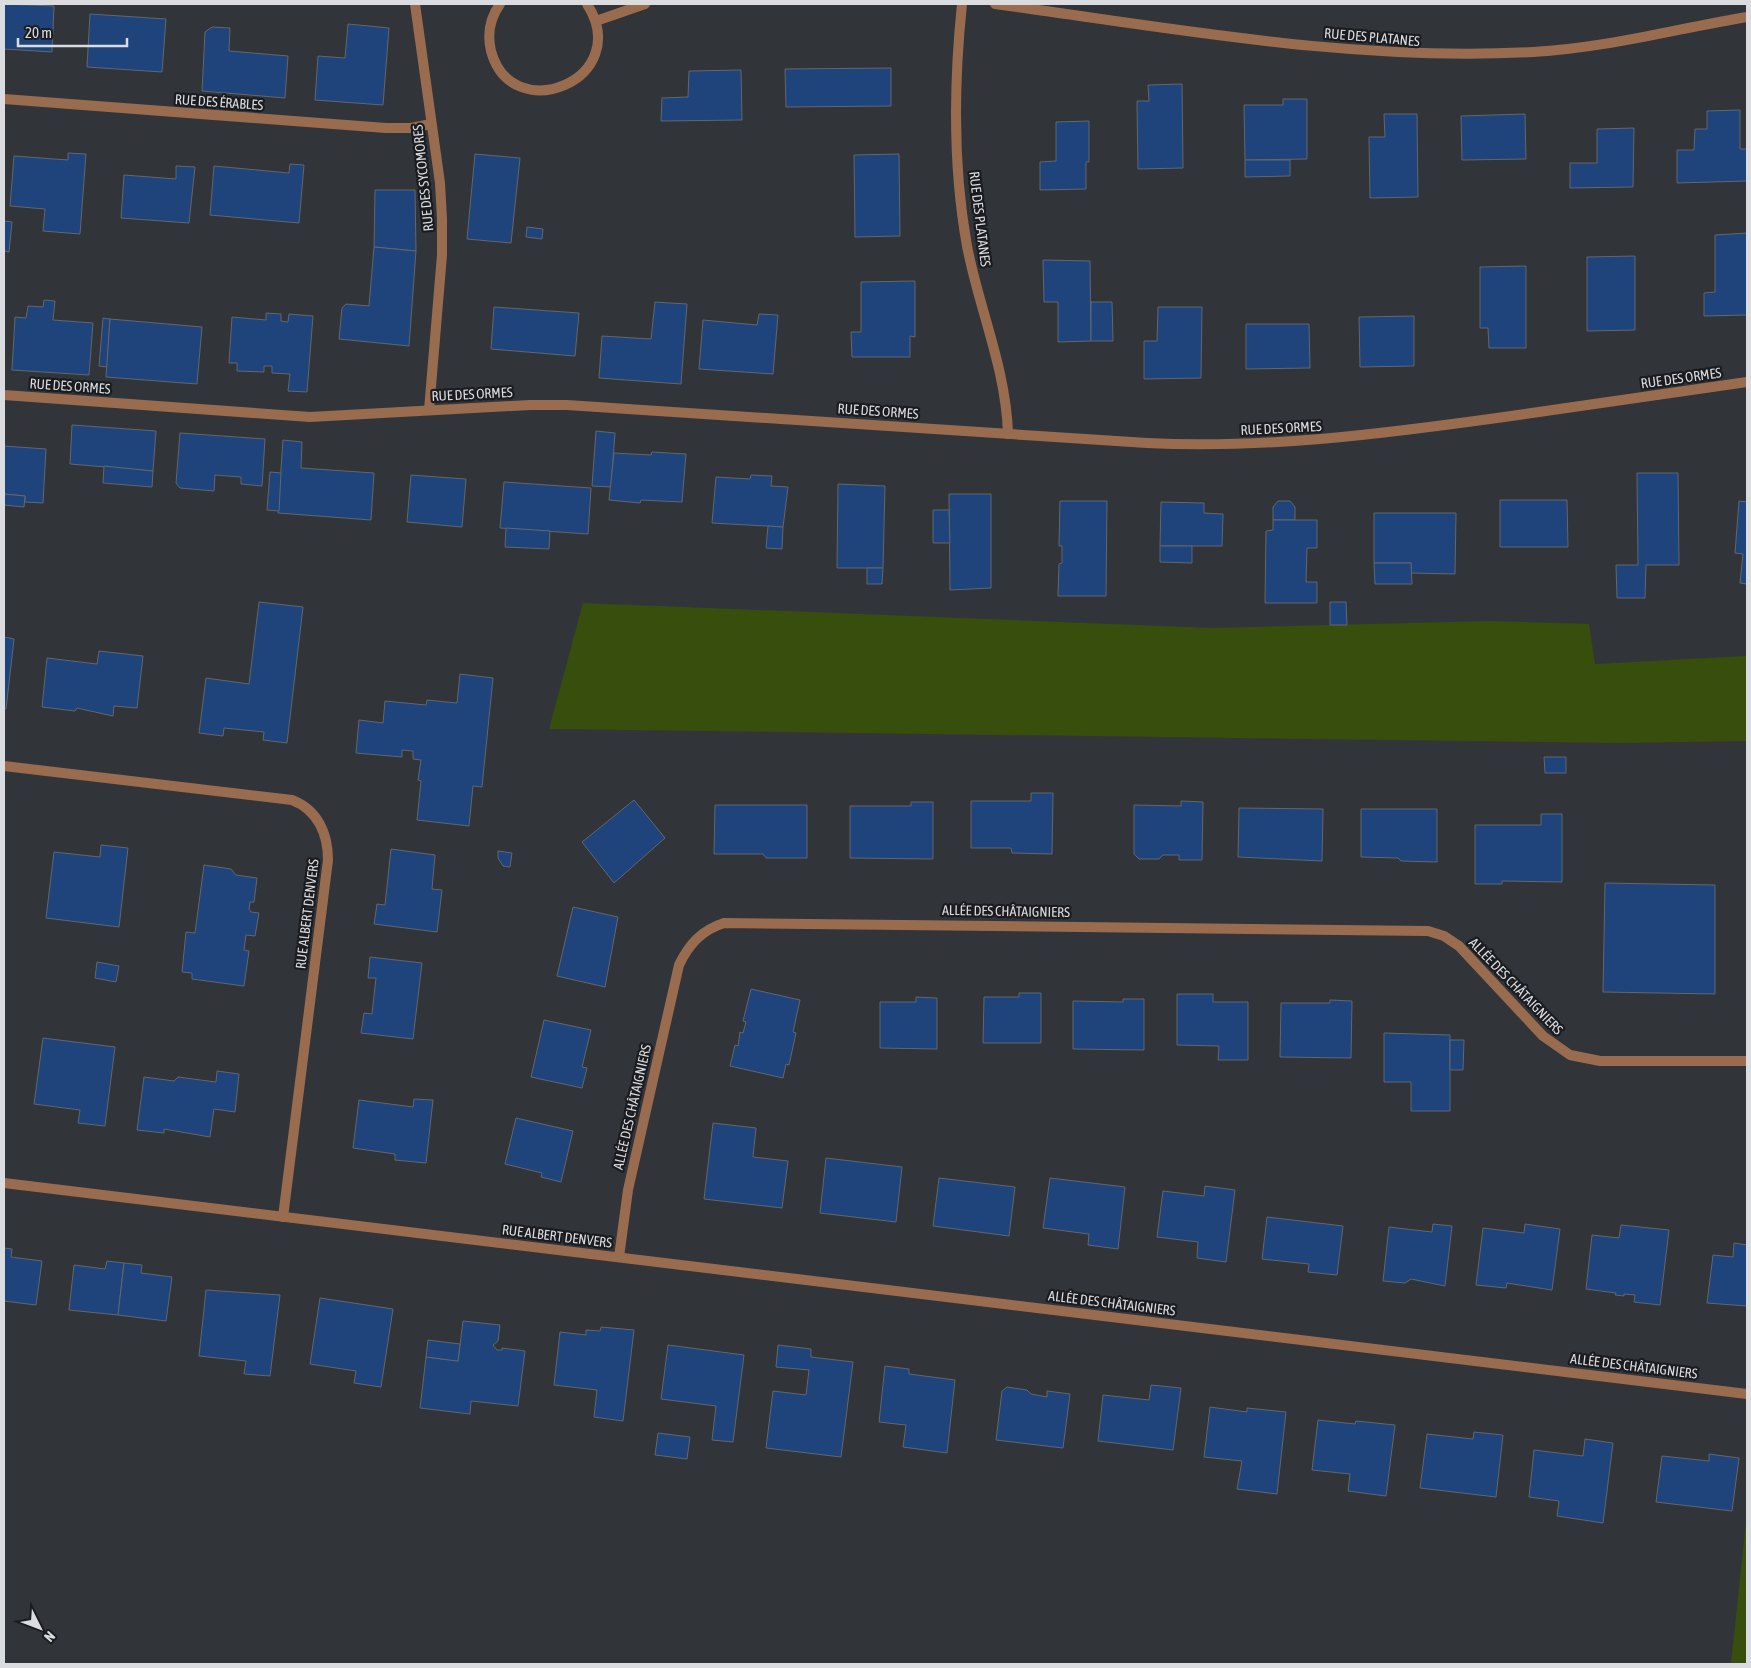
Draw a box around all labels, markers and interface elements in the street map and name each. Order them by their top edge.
scale bar [18,15,126,47]
text: 20 m [25,24,52,41]
street label: RUE DES PLATANES [1324,25,1421,49]
street label: RUE DES ÉRABLES [174,91,264,113]
street label: RUE DES SYCOMORES [409,124,437,232]
street label: RUE DES PLATANES [966,170,994,268]
street label: RUE DES ORMES [1640,364,1722,392]
street label: RUE DES ORMES [29,375,111,397]
street label: RUE DES ORMES [431,384,513,404]
street label: RUE DES ORMES [837,400,919,422]
street label: RUE DES ORMES [1240,418,1322,438]
street label: RUE ALBERT DENVERS [292,858,322,970]
street label: ALLÉE DES CHÂTAIGNIERS [942,902,1070,920]
street label: ALLÉE DES CHÂTAIGNIERS [1466,934,1566,1038]
street label: ALLÉE DES CHÂTAIGNIERS [610,1043,654,1171]
street label: RUE ALBERT DENVERS [501,1221,613,1251]
street label: ALLÉE DES CHÂTAIGNIERS [1048,1287,1177,1319]
street label: ALLÉE DES CHÂTAIGNIERS [1570,1350,1699,1382]
north arrow [15,1603,65,1653]
text: N [41,1628,58,1645]

